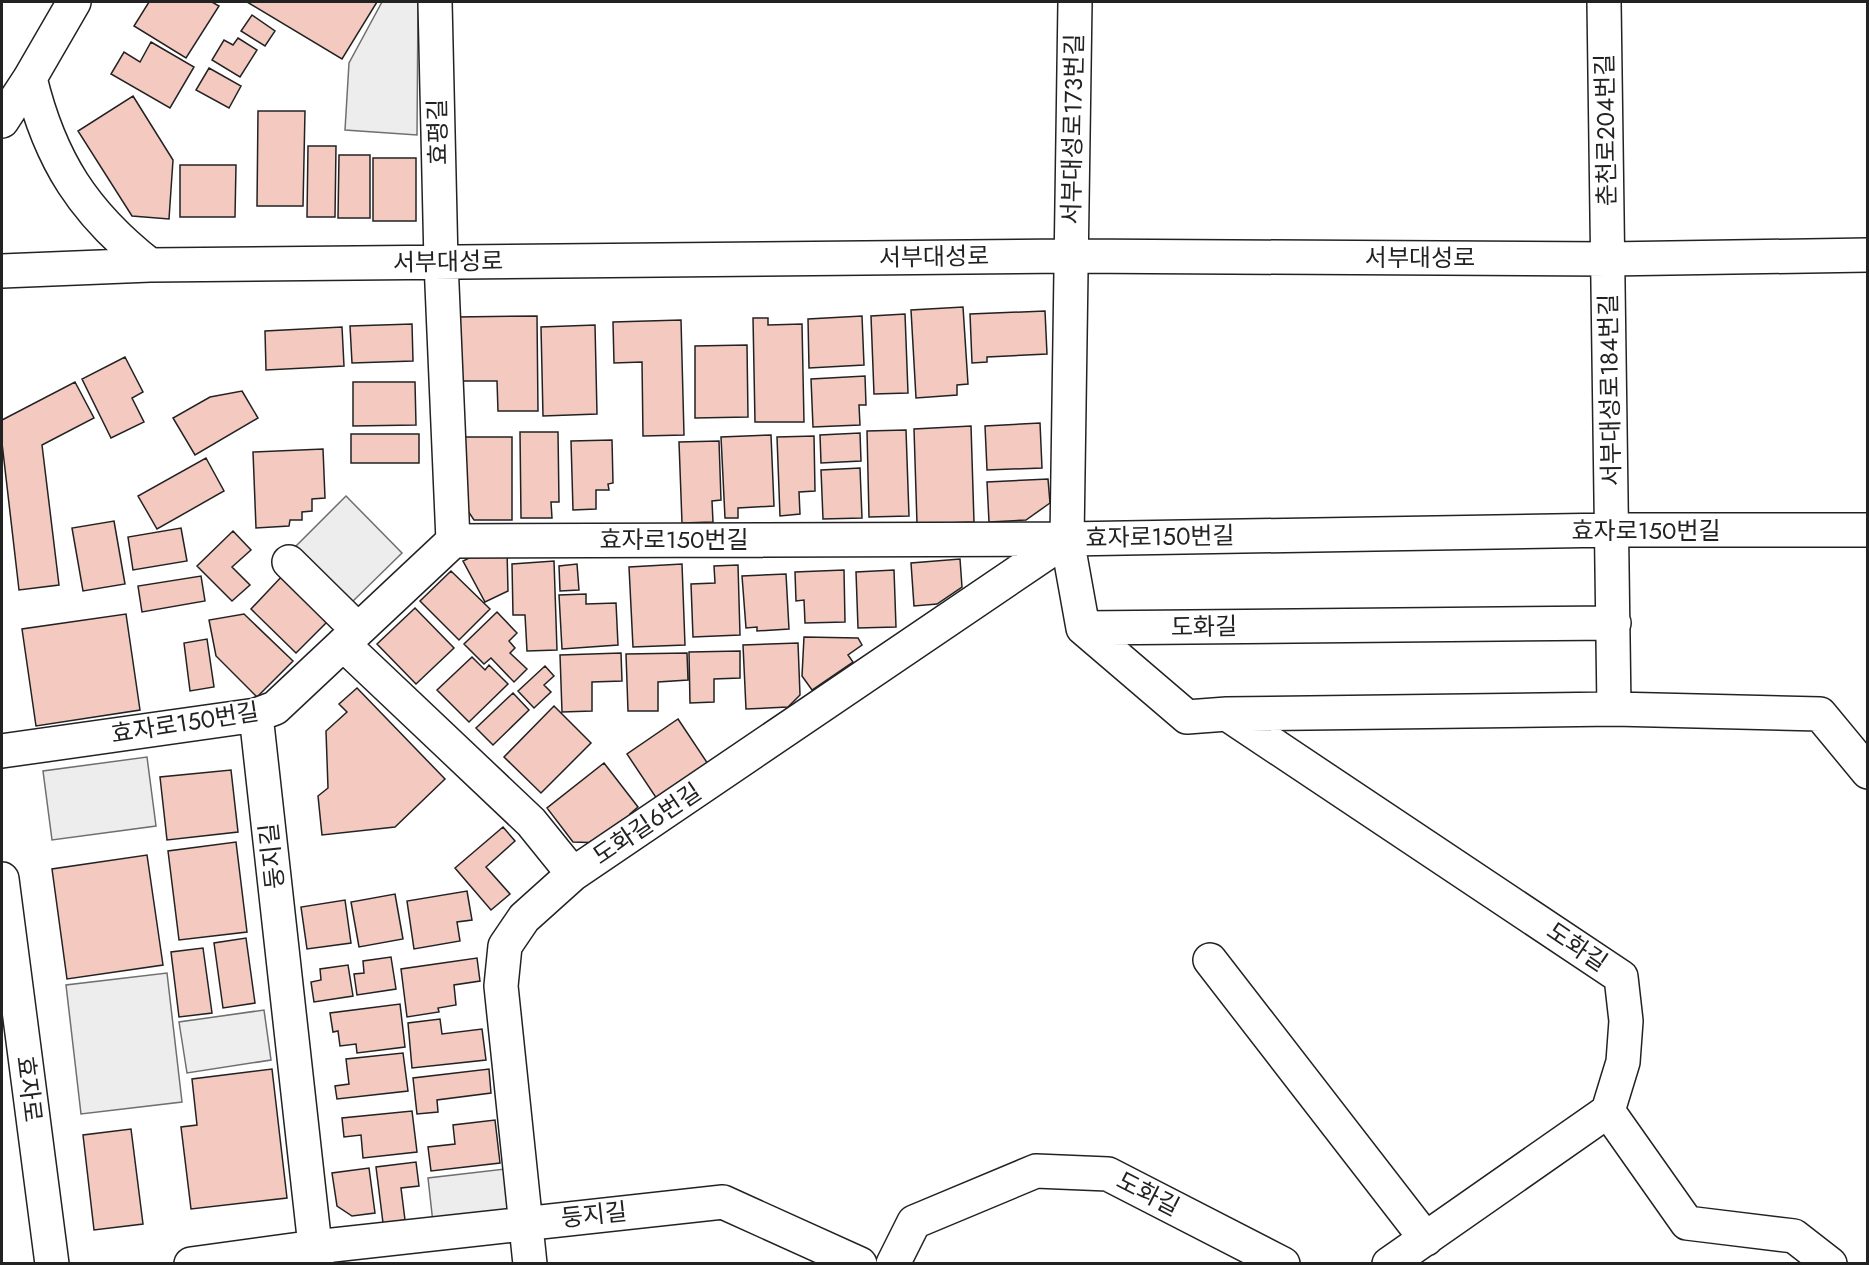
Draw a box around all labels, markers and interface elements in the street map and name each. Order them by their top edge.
street label: 서부대성로173번길 [1053,33,1092,225]
street label: 춘천로204번길 [1587,53,1624,207]
street label: 효평길 [419,99,456,165]
street label: 서부대성로 [878,238,989,275]
street label: 서부대성로 [1365,240,1475,275]
street label: 서부대성로 [392,243,503,280]
street label: 서부대성로184번길 [1590,293,1629,487]
street label: 효자로150번길 [1571,513,1721,548]
street label: 효자로150번길 [1085,518,1235,555]
street label: 효자로150번길 [599,522,749,557]
street label: 도화길 [1171,608,1237,645]
street label: 효자로150번길 [109,694,261,751]
street label: 도화길6번길 [585,774,708,873]
street label: 둥지길 [251,821,292,891]
street label: 도화길 [1540,914,1615,980]
street label: 효자로 [8,1054,51,1124]
street label: 도화길 [1111,1163,1186,1224]
street label: 둥지길 [559,1194,629,1235]

